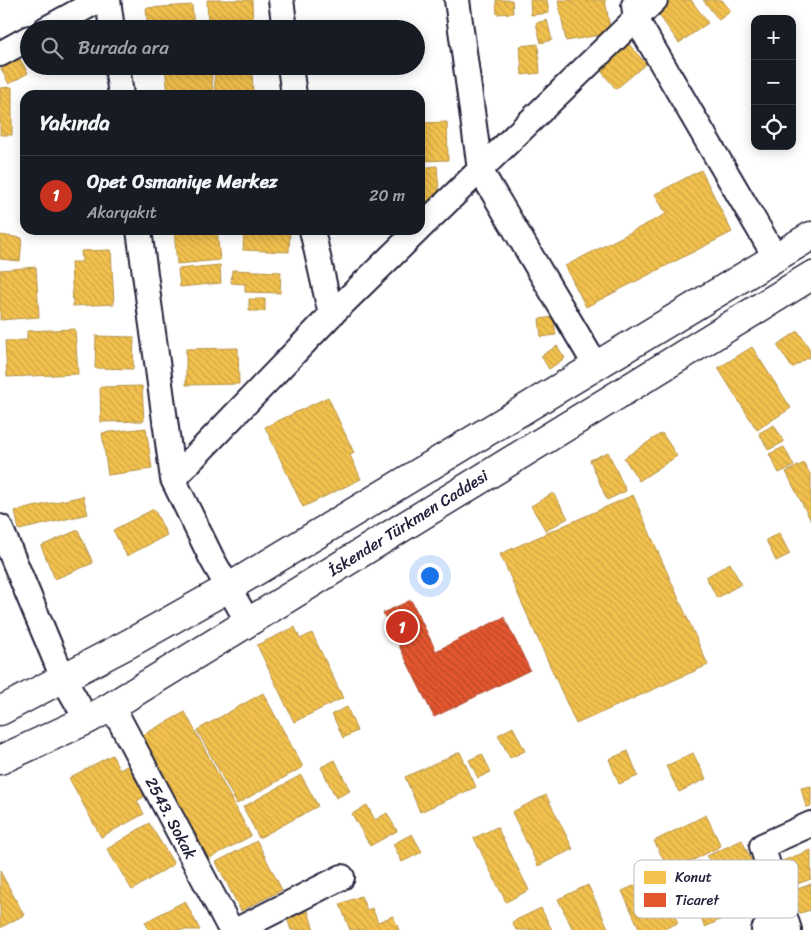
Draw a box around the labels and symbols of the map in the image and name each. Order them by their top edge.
street label: İskender Türkmen Caddesi [321,462,494,585]
your location [417,563,443,589]
pin: 1 [386,608,418,646]
street label: 2543. Sokak [137,771,205,865]
legend [634,860,798,918]
text: Konut [675,865,712,890]
text: Ticaret [675,888,720,913]

